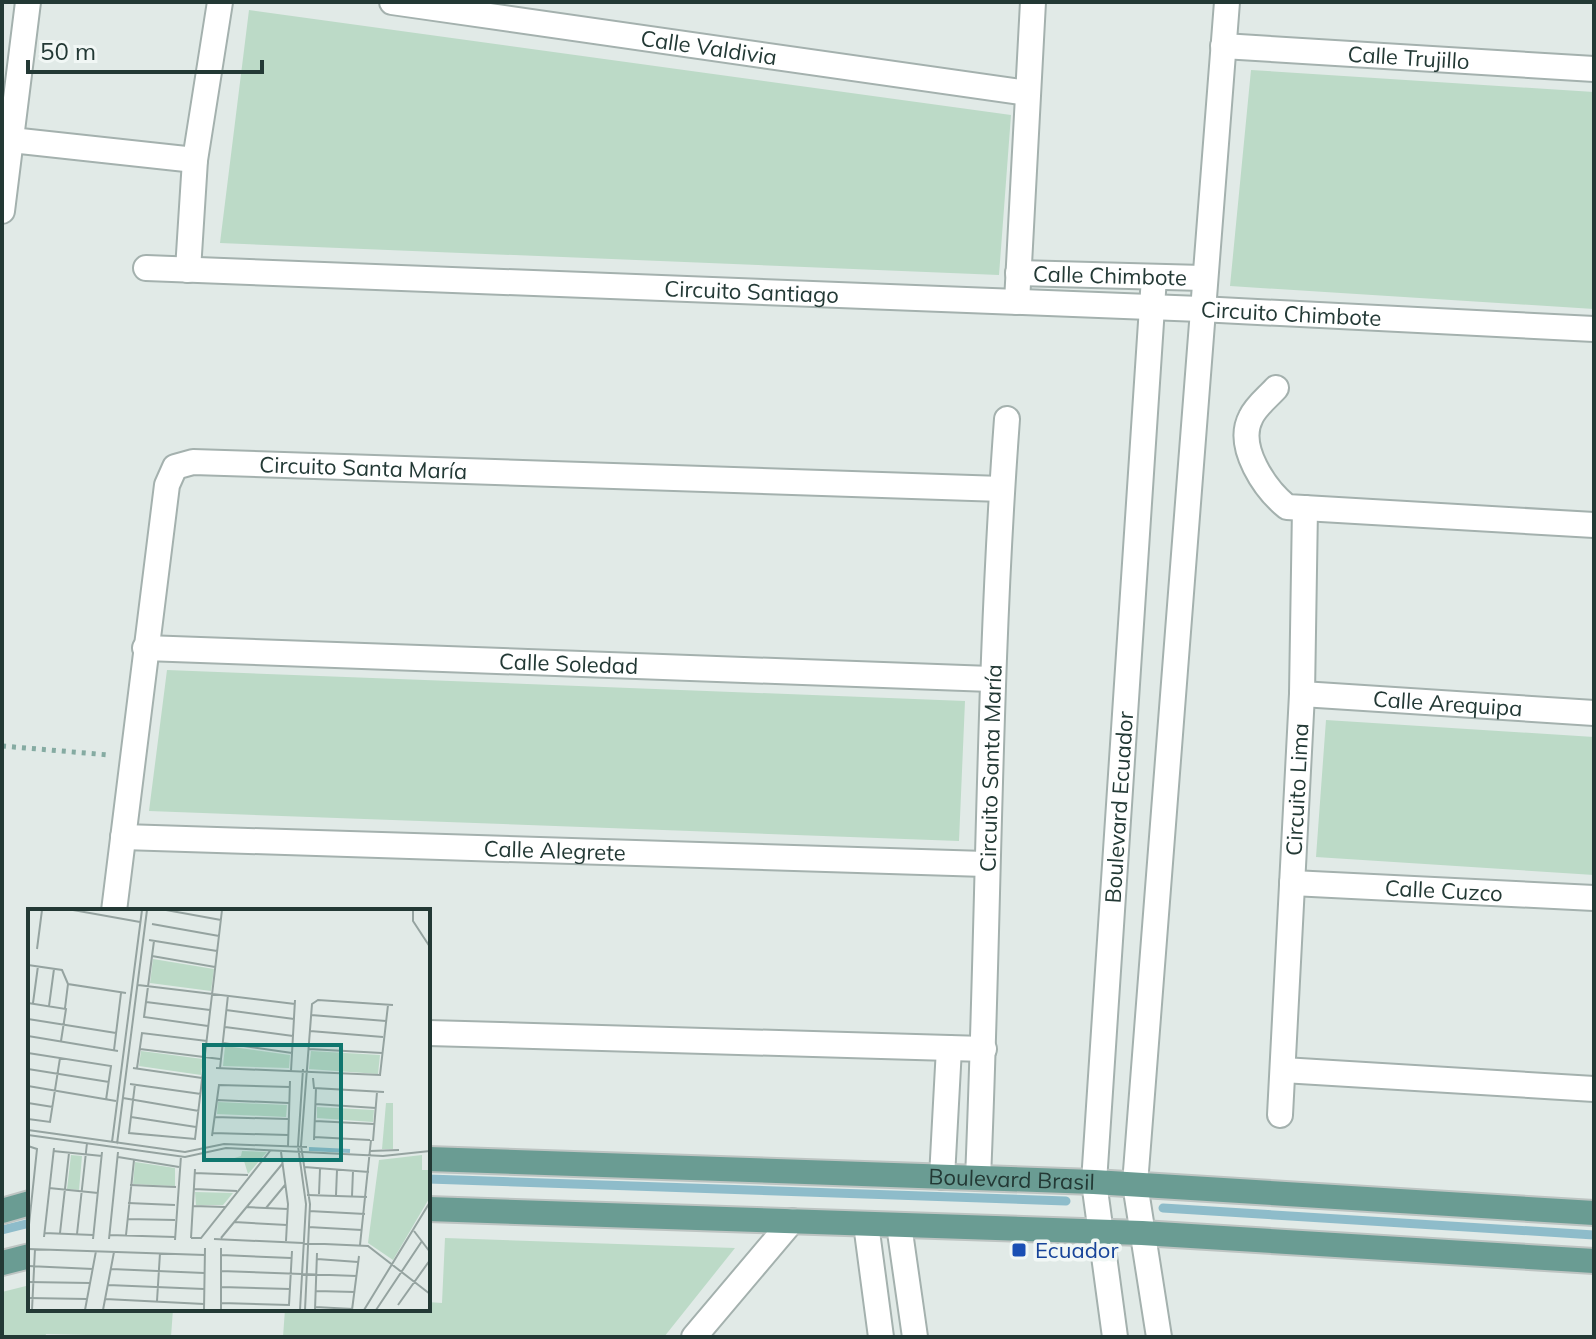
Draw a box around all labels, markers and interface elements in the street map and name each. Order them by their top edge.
scale bar [28,24,262,74]
street label: Calle Valdivia [639,24,779,71]
text: 50 m [40,36,96,66]
street label: Calle Trujillo [1347,40,1470,75]
street label: Calle Chimbote [1033,259,1187,292]
street label: Circuito Santiago [664,274,839,309]
street label: Circuito Chimbote [1200,295,1382,332]
street label: Circuito Santa María [259,450,468,485]
street label: Calle Soledad [499,647,639,680]
street label: Circuito Santa María [974,664,1008,872]
street label: Calle Arequipa [1372,685,1523,722]
street label: Boulevard Ecuador [1099,710,1139,904]
street label: Circuito Lima [1280,722,1314,856]
street label: Calle Alegrete [483,834,626,867]
street label: Calle Cuzco [1384,874,1503,907]
inset map [28,909,430,1311]
street label: Boulevard Brasil [928,1162,1095,1196]
place label: Ecuador [1035,1236,1118,1264]
marker: Ecuador [1010,1241,1028,1259]

